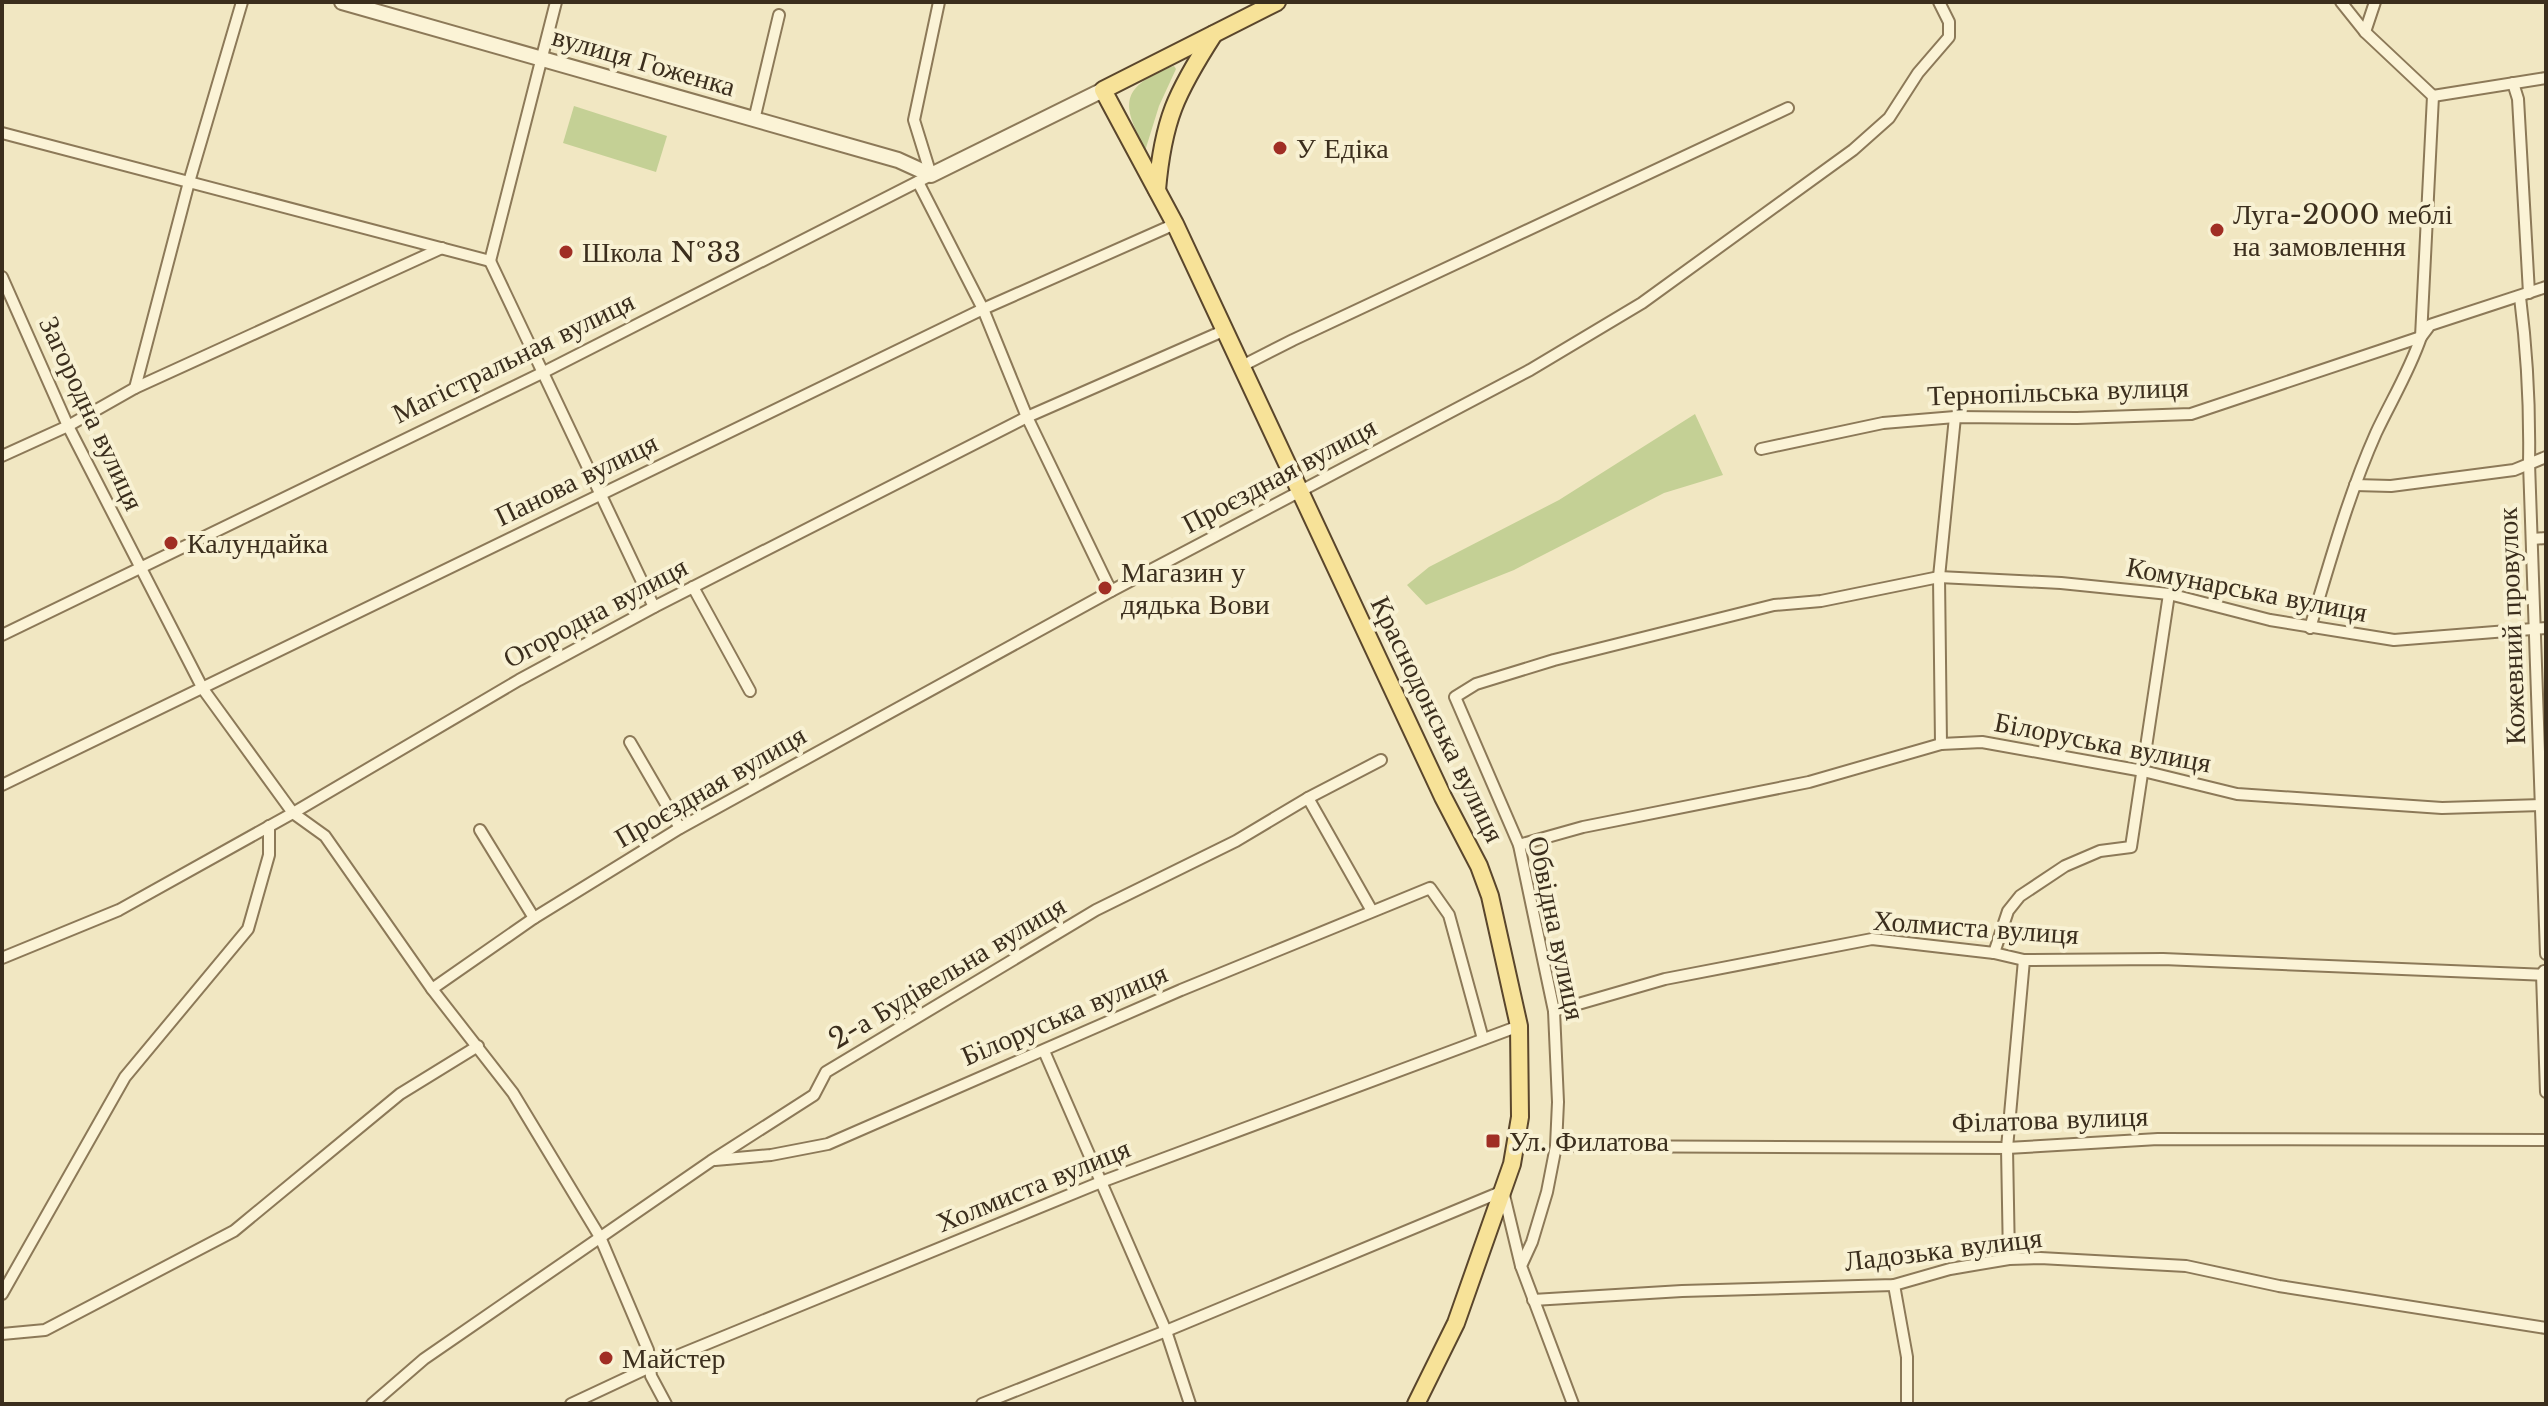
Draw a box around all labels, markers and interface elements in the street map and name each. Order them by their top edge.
street label: вулиця Гоженка [548,19,740,104]
place label: У Едіка [1296,131,1389,166]
marker: У Едіка [1271,139,1289,157]
place label: Луга-2000 меблі на замовлення [2233,197,2453,264]
marker: Луга-2000 меблі на замовлення [2208,221,2226,239]
place label: Школа №33 [582,235,741,270]
marker: Школа №33 [557,243,575,261]
street label: Магістральная вулиця [386,284,640,431]
street label: Загородна вулиця [31,311,152,516]
street label: Тернопільська вулиця [1927,369,2189,414]
street label: Проєздная вулиця [1176,409,1383,541]
street label: Панова вулиця [489,425,663,534]
street label: Кожевний провулок [2490,506,2533,745]
place label: Калундайка [187,526,329,561]
marker: Калундайка [162,534,180,552]
street label: Огородна вулиця [497,549,694,676]
street label: Комунарська вулиця [2124,549,2370,630]
place label: Магазин у дядька Вови [1121,555,1270,622]
marker: Магазин у дядька Вови [1096,579,1114,597]
street label: Краснодонська вулиця [1363,590,1512,848]
street label: Білоруська вулиця [1992,704,2214,781]
street label: Проєздная вулиця [608,717,812,855]
street label: Обвідна вулиця [1520,833,1593,1023]
street label: 2-а Будівельна вулиця [823,888,1072,1057]
street label: Холмиста вулиця [1872,903,2080,952]
street label: Білоруська вулиця [956,955,1172,1074]
street label: Філатова вулиця [1951,1099,2149,1140]
place label: Ул. Филатова [1509,1124,1670,1159]
street label: Холмиста вулиця [931,1131,1135,1240]
marker: Ул. Филатова [1484,1132,1502,1150]
street label: Ладозька вулиця [1842,1220,2044,1279]
place label: Майстер [622,1341,725,1376]
marker: Майстер [597,1349,615,1367]

